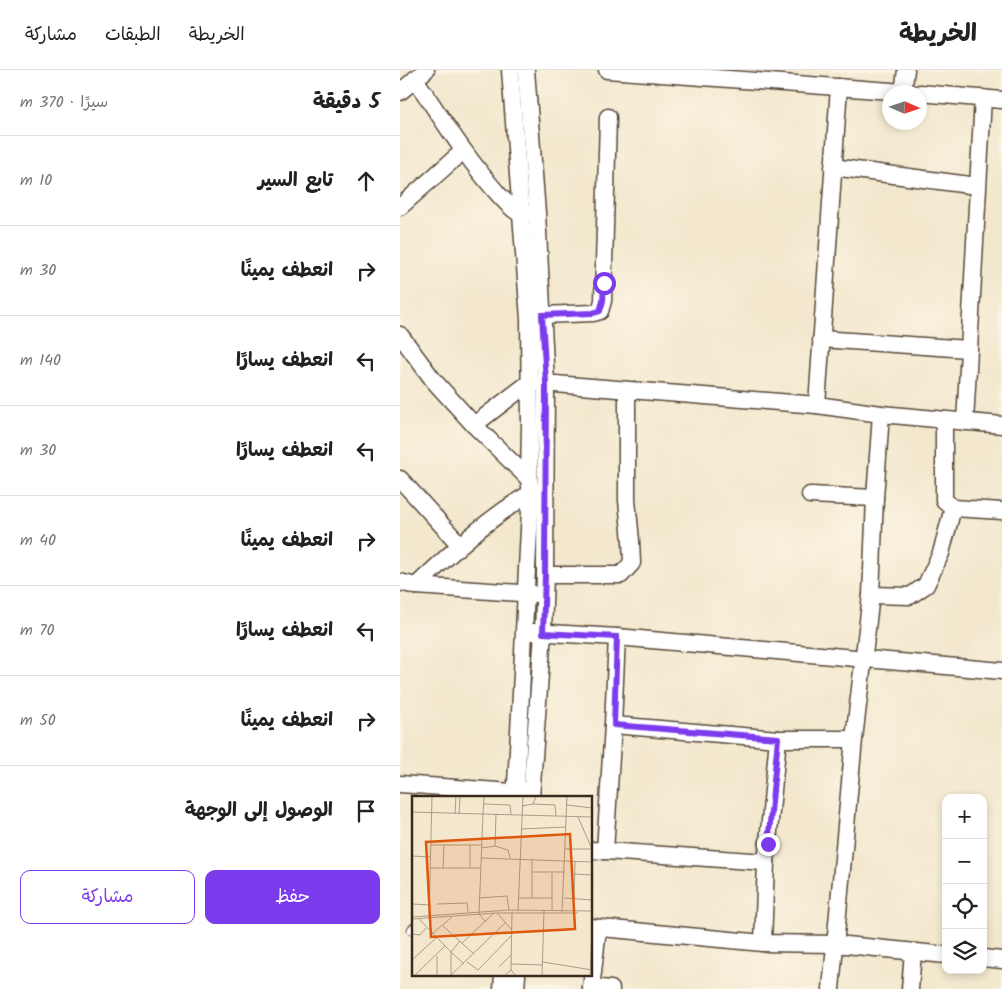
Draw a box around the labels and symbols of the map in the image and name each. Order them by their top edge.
north arrow [882,85,927,130]
route start [593,272,616,295]
inset map [412,796,592,976]
route end [757,833,780,856]

